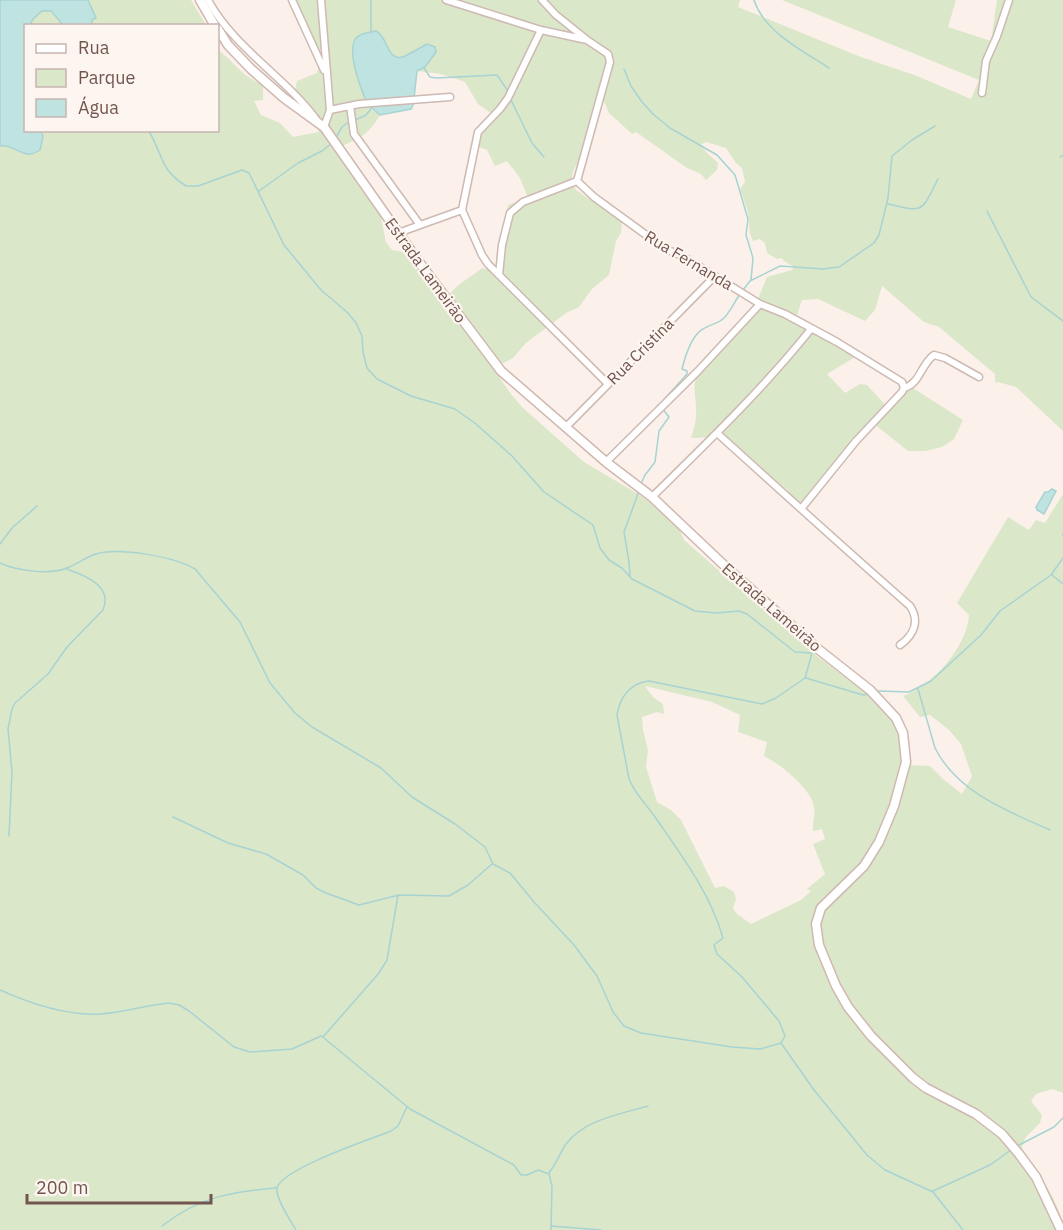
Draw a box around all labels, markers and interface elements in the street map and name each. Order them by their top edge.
legend [24,24,219,132]
text: Rua [78,36,110,59]
text: Parque [78,66,136,89]
text: Água [78,96,119,119]
street label: Estrada Lameirão [381,213,471,327]
street label: Rua Fernanda [641,226,737,294]
street label: Rua Cristina [602,313,678,389]
street label: Estrada Lameirão [718,558,826,656]
scale bar [27,1167,212,1205]
text: 200 m [36,1176,88,1199]

